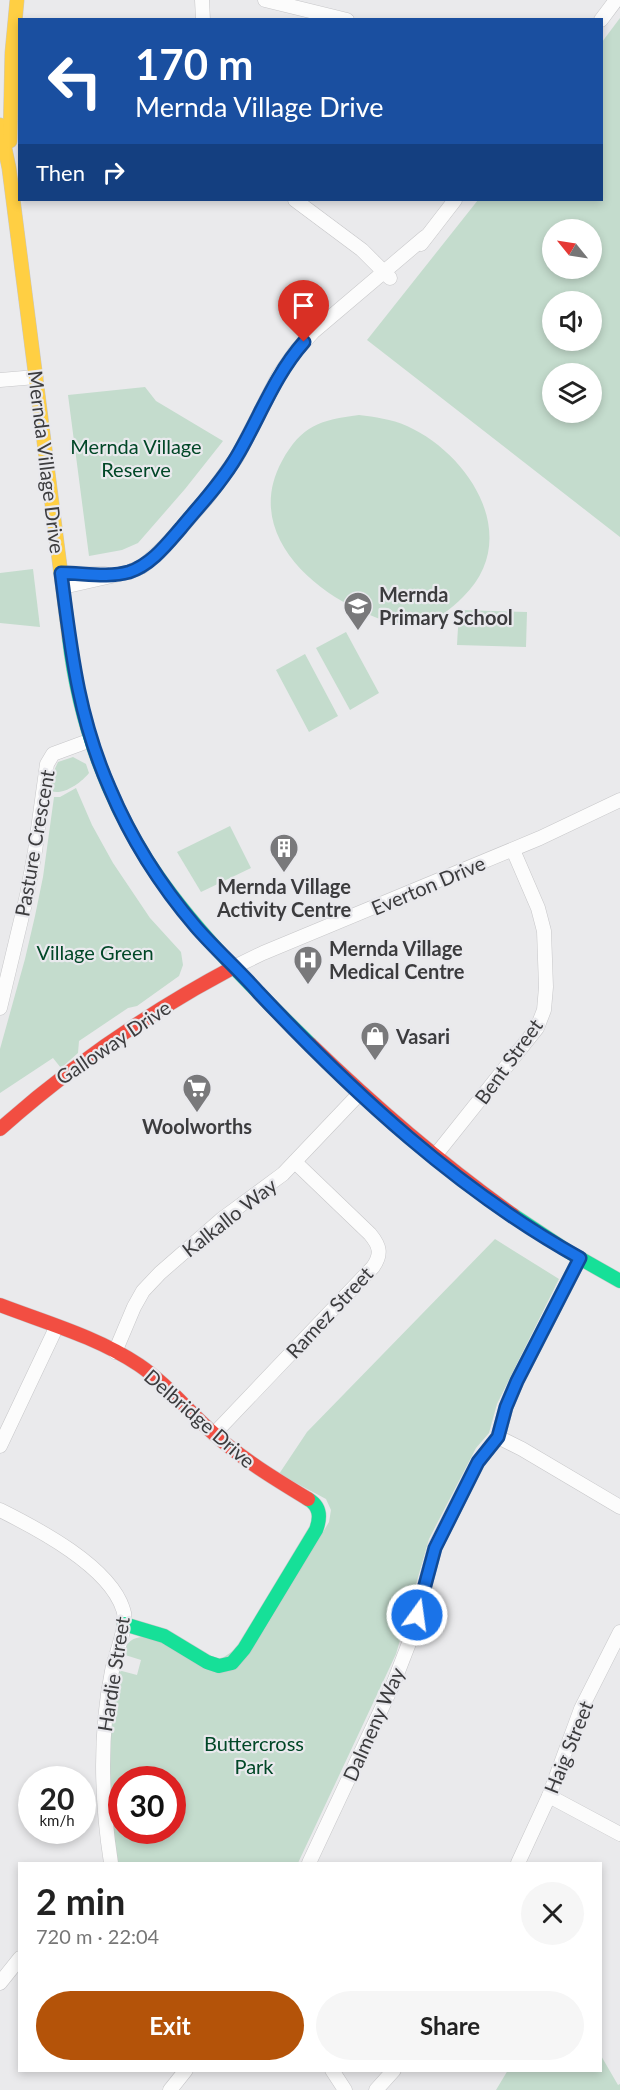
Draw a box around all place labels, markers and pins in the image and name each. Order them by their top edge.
pin [278,280,329,342]
place label: Mernda Primary School [379,582,513,629]
school or university icon: Mernda Primary School [342,590,374,632]
building icon: Mernda Village Activity Centre [268,832,300,874]
place label: Mernda Village Activity Centre [216,874,351,921]
place label: Mernda Village Medical Centre [329,936,465,983]
hospital icon: Mernda Village Medical Centre [292,944,324,986]
shop icon: Vasari [359,1020,391,1062]
place label: Vasari [395,1024,450,1048]
supermarket icon: Woolworths [181,1072,213,1114]
place label: Woolworths [142,1114,252,1138]

